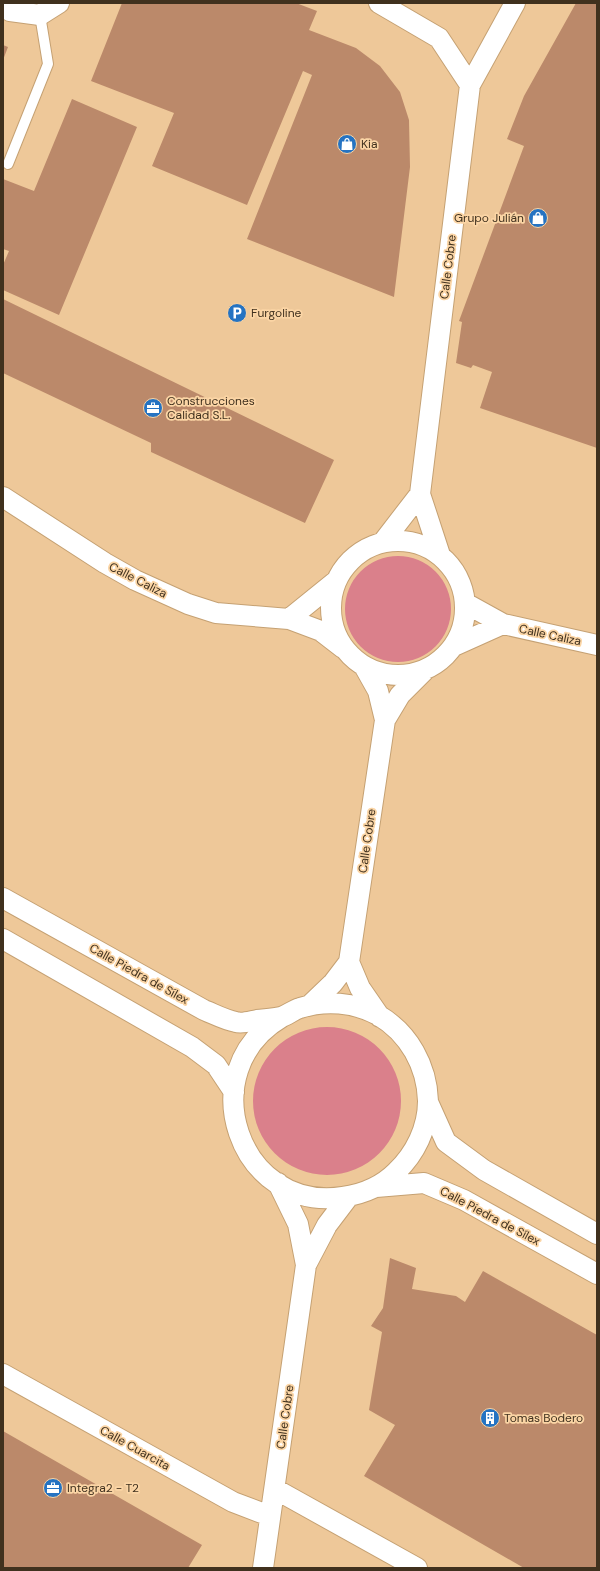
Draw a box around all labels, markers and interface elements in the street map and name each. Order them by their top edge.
shop icon: Kia [336,133,358,155]
place label: Kia [361,136,377,152]
shop icon: Grupo Julián [527,207,549,229]
place label: Grupo Julián [454,210,524,226]
street label: Calle Cobre [436,234,460,300]
parking icon: Furgoline [226,302,248,324]
place label: Furgoline [251,305,302,321]
place label: Construcciones Calidad S.L. [167,393,255,423]
office icon: Construcciones Calidad S.L. [142,397,164,419]
street label: Calle Caliza [106,559,170,601]
street label: Calle Caliza [517,621,583,649]
street label: Calle Cobre [355,808,379,874]
street label: Calle Piedra de Sílex [87,940,192,1008]
street label: Calle Piedra de Sílex [437,1183,543,1249]
street label: Calle Cobre [273,1384,297,1450]
building icon: Tomas Bodero [479,1407,501,1429]
place label: Tomas Bodero [504,1410,583,1426]
street label: Calle Cuarcita [97,1422,173,1474]
office icon: Integra2 - T2 [42,1477,64,1499]
place label: Integra2 - T2 [67,1480,139,1496]

